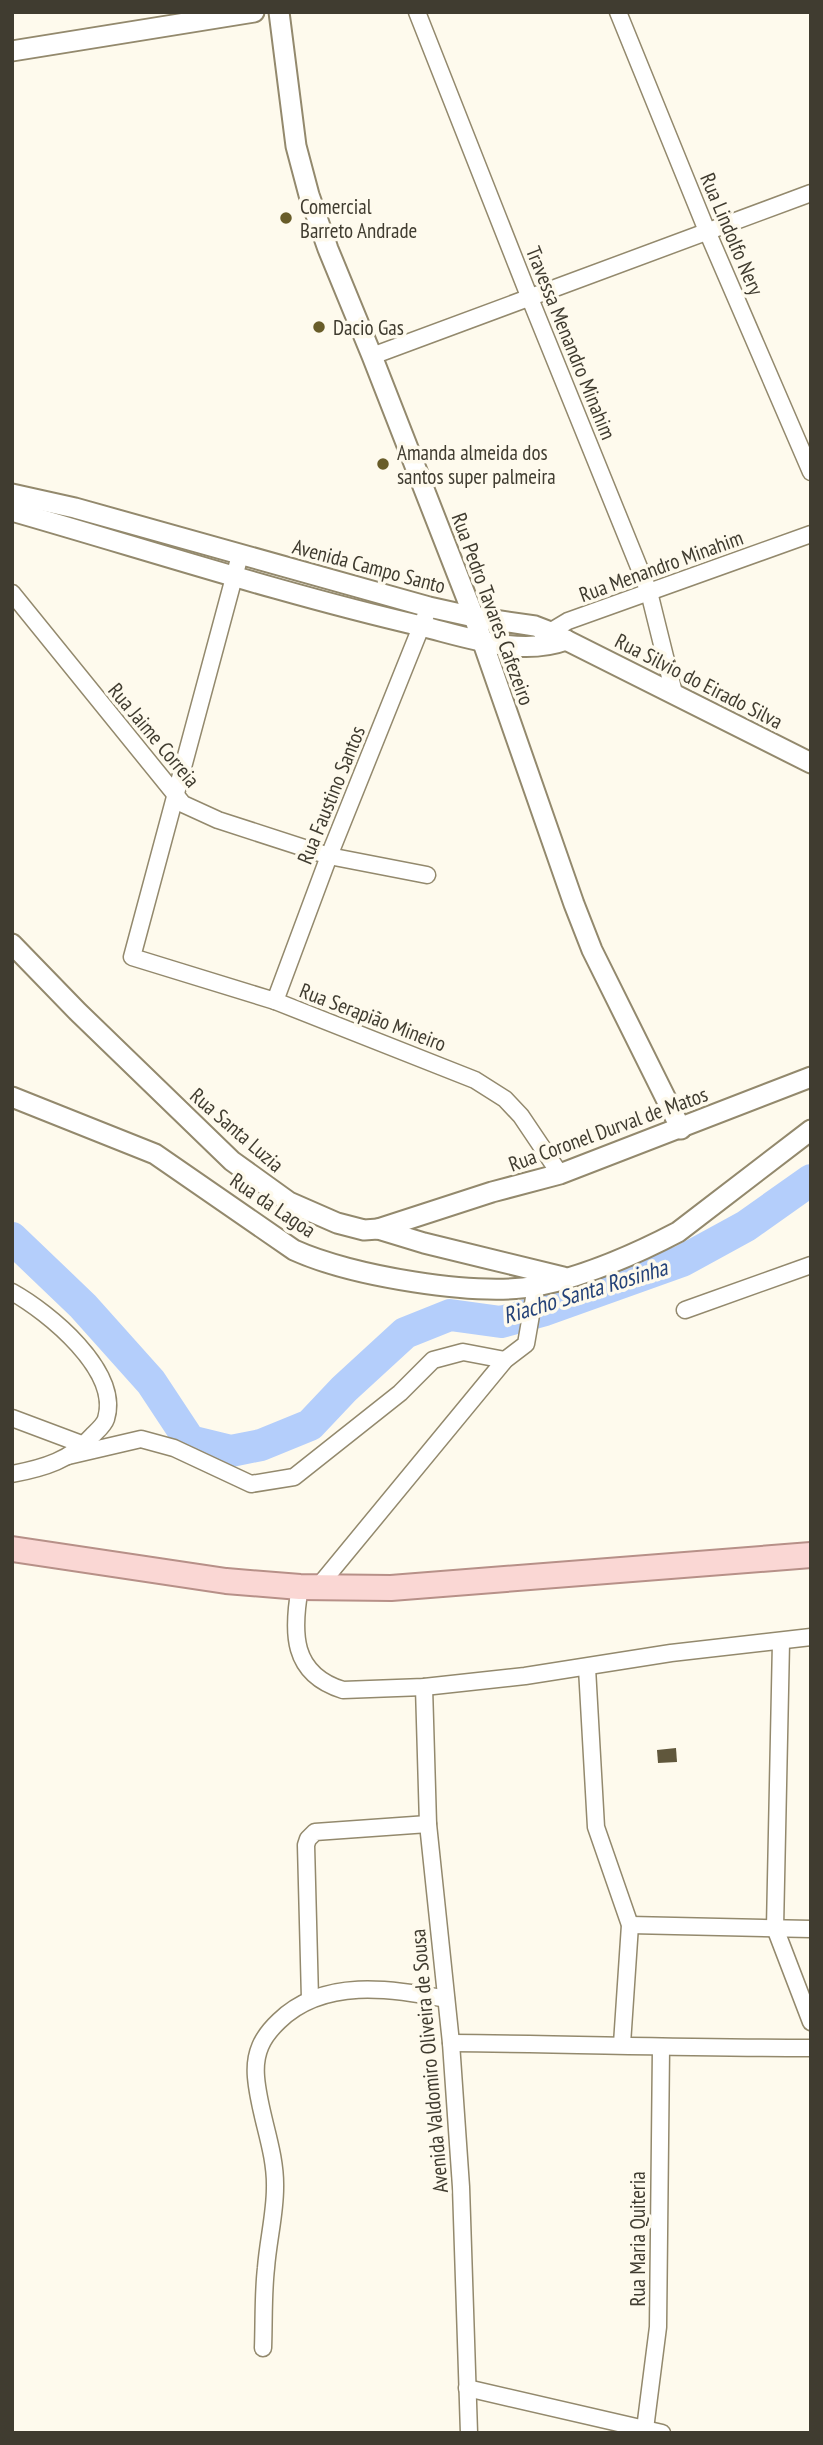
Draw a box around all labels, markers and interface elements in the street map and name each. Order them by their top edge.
street label: Rua Lindolfo Nery [694,169,770,299]
place label: Comercial Barreto Andrade [300,193,417,244]
marker: Comercial Barreto Andrade [278,210,294,226]
street label: Travessa Menandro Minahim [520,242,622,444]
place label: Dacio Gas [333,314,404,341]
marker: Dacio Gas [311,319,327,335]
place label: Amanda almeida dos santos super palmeira [397,439,556,490]
marker: Amanda almeida dos santos super palmeira [375,456,391,472]
street label: Rua Pedro Tavares Cafezeiro [446,509,540,709]
street label: Rua Menandro Minahim [575,524,747,608]
street label: Avenida Campo Santo [290,533,448,599]
street label: Rua Silvio do Eirado Silva [611,627,787,735]
street label: Rua Jaime Correia [102,677,206,793]
street label: Rua Faustino Santos [291,722,371,868]
street label: Rua Serapião Mineiro [296,977,450,1057]
street label: Rua Coronel Durval de Matos [505,1080,711,1178]
street label: Rua Santa Luzia [185,1082,289,1178]
street label: Rua da Lagoa [225,1167,321,1243]
water label: Riacho Santa Rosinha [499,1252,672,1330]
street label: Avenida Valdomiro Oliveira de Sousa [404,1928,454,2194]
street label: Rua Maria Quiteria [624,2171,651,2307]

